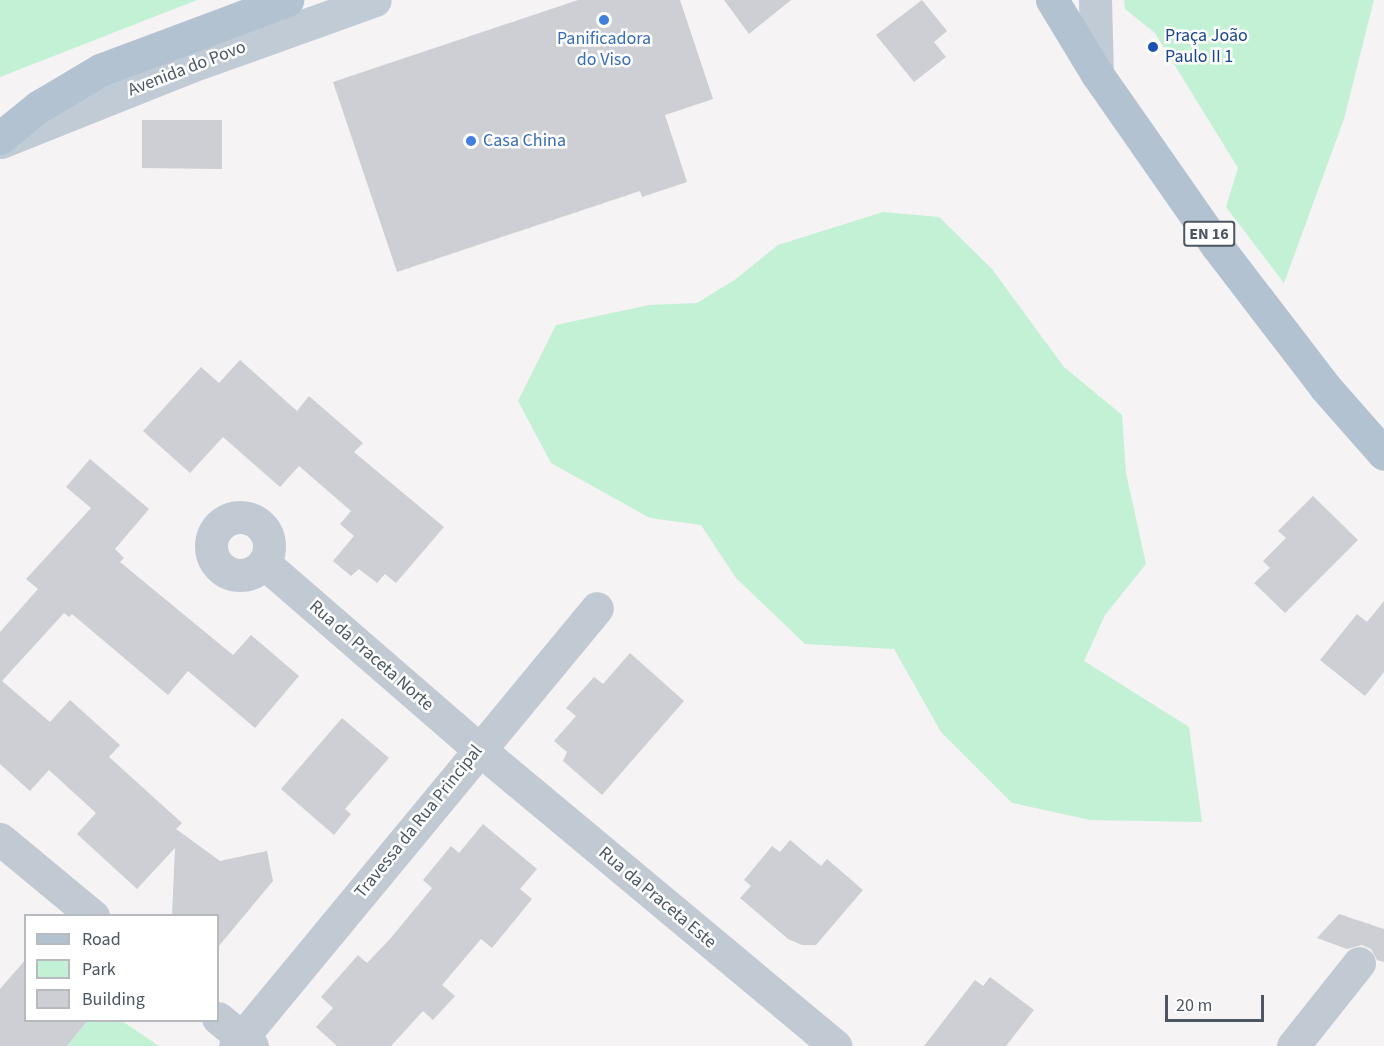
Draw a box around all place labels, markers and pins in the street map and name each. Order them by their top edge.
marker: Panificadora do Viso [597,13,611,27]
place label: Praça João Paulo II 1 [1165,26,1248,68]
place label: Panificadora do Viso [557,29,651,72]
marker: Praça João Paulo II 1 [1146,40,1160,54]
place label: Casa China [483,130,566,152]
marker: Casa China [464,134,478,148]

